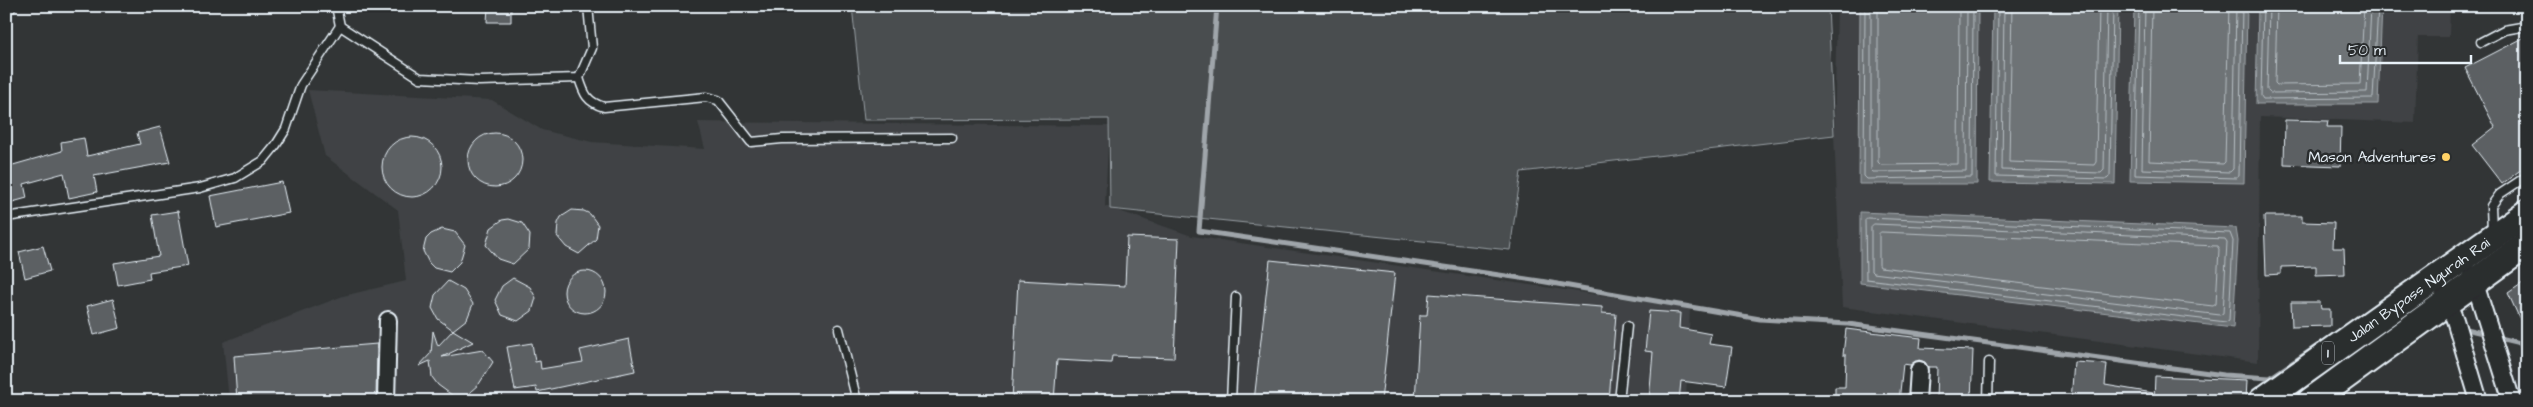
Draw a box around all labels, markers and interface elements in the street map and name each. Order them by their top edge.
scale bar [2340,32,2472,64]
text: 50 m [2348,40,2386,61]
place label: Mason Adventures [2308,147,2436,168]
marker: Mason Adventures [2440,151,2452,163]
street label: Jalan Bypass Ngurah Rai [2343,232,2495,348]
road number: 1 [2322,342,2334,364]

